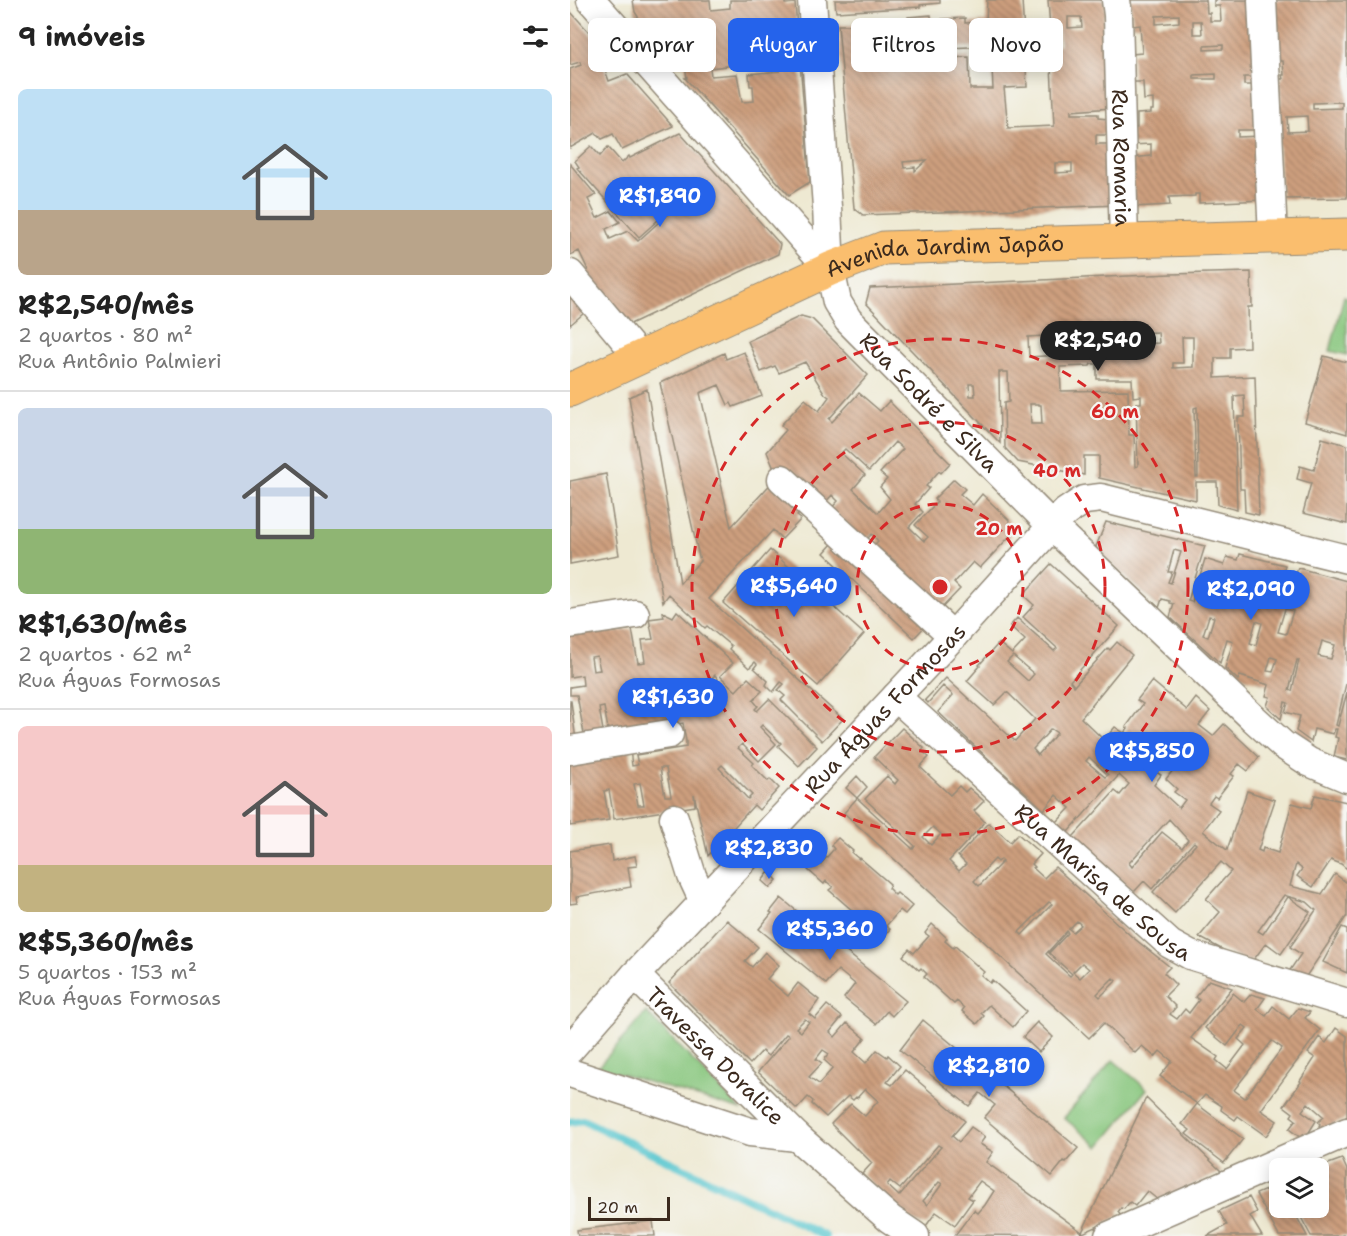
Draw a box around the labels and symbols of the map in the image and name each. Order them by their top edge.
street label: Rua Romaria [1105,89,1138,227]
pin: R$1,890 [605,177,715,228]
street label: Avenida Jardim Japão [821,228,1064,284]
pin: R$2,540 [1043,321,1153,372]
street label: Rua Sodré e Silva [854,326,1005,479]
text: 60 m [1091,400,1139,424]
text: 40 m [1033,459,1081,483]
text: 20 m [975,517,1023,541]
pin: R$5,640 [739,567,849,618]
pin: R$2,090 [1196,570,1306,621]
centre of rings [930,577,950,597]
street label: Rua Águas Formosas [798,617,972,800]
pin: R$1,630 [618,678,728,729]
pin: R$5,850 [1097,732,1207,783]
street label: Rua Marisa de Sousa [1009,797,1197,967]
pin: R$2,830 [714,829,824,880]
pin: R$5,360 [775,910,885,961]
street label: Travessa Doralice [640,980,791,1131]
pin: R$2,810 [934,1047,1044,1098]
scale bar [588,1194,670,1222]

